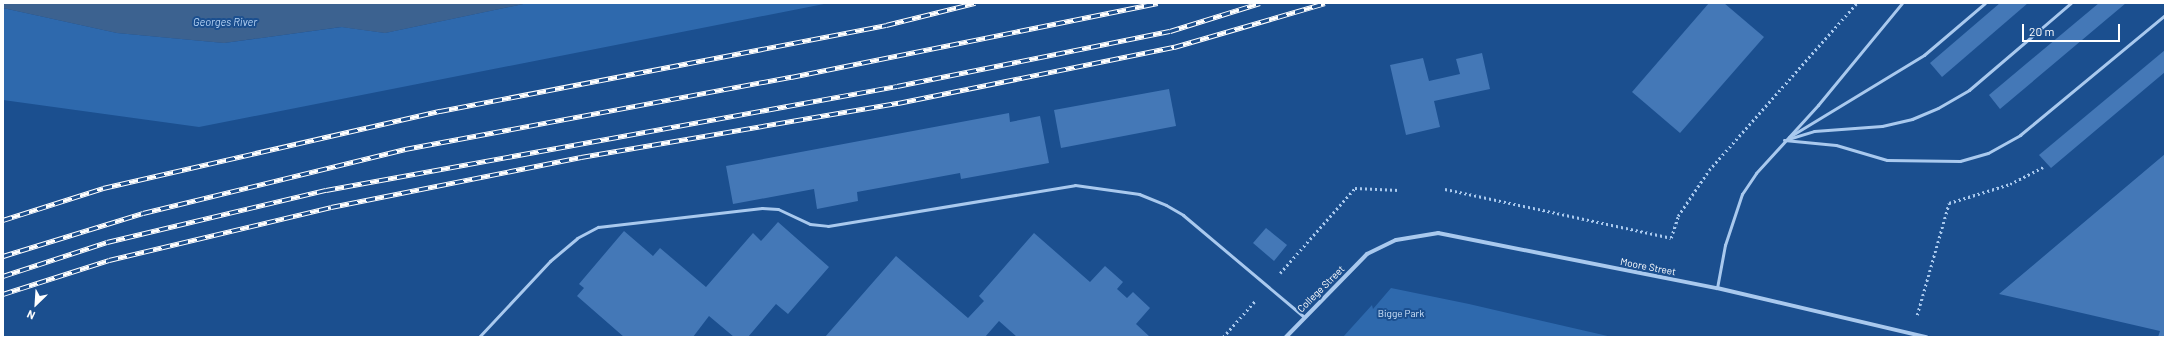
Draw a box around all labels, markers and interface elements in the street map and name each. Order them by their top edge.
water label: Georges River [193,15,257,29]
scale bar [2024,16,2122,42]
text: 20 m [2029,24,2055,38]
street label: Moore Street [1619,256,1677,278]
street label: College Street [1295,263,1347,315]
north arrow [16,284,56,324]
text: N [25,308,37,323]
park label: Bigge Park [1378,308,1424,320]

